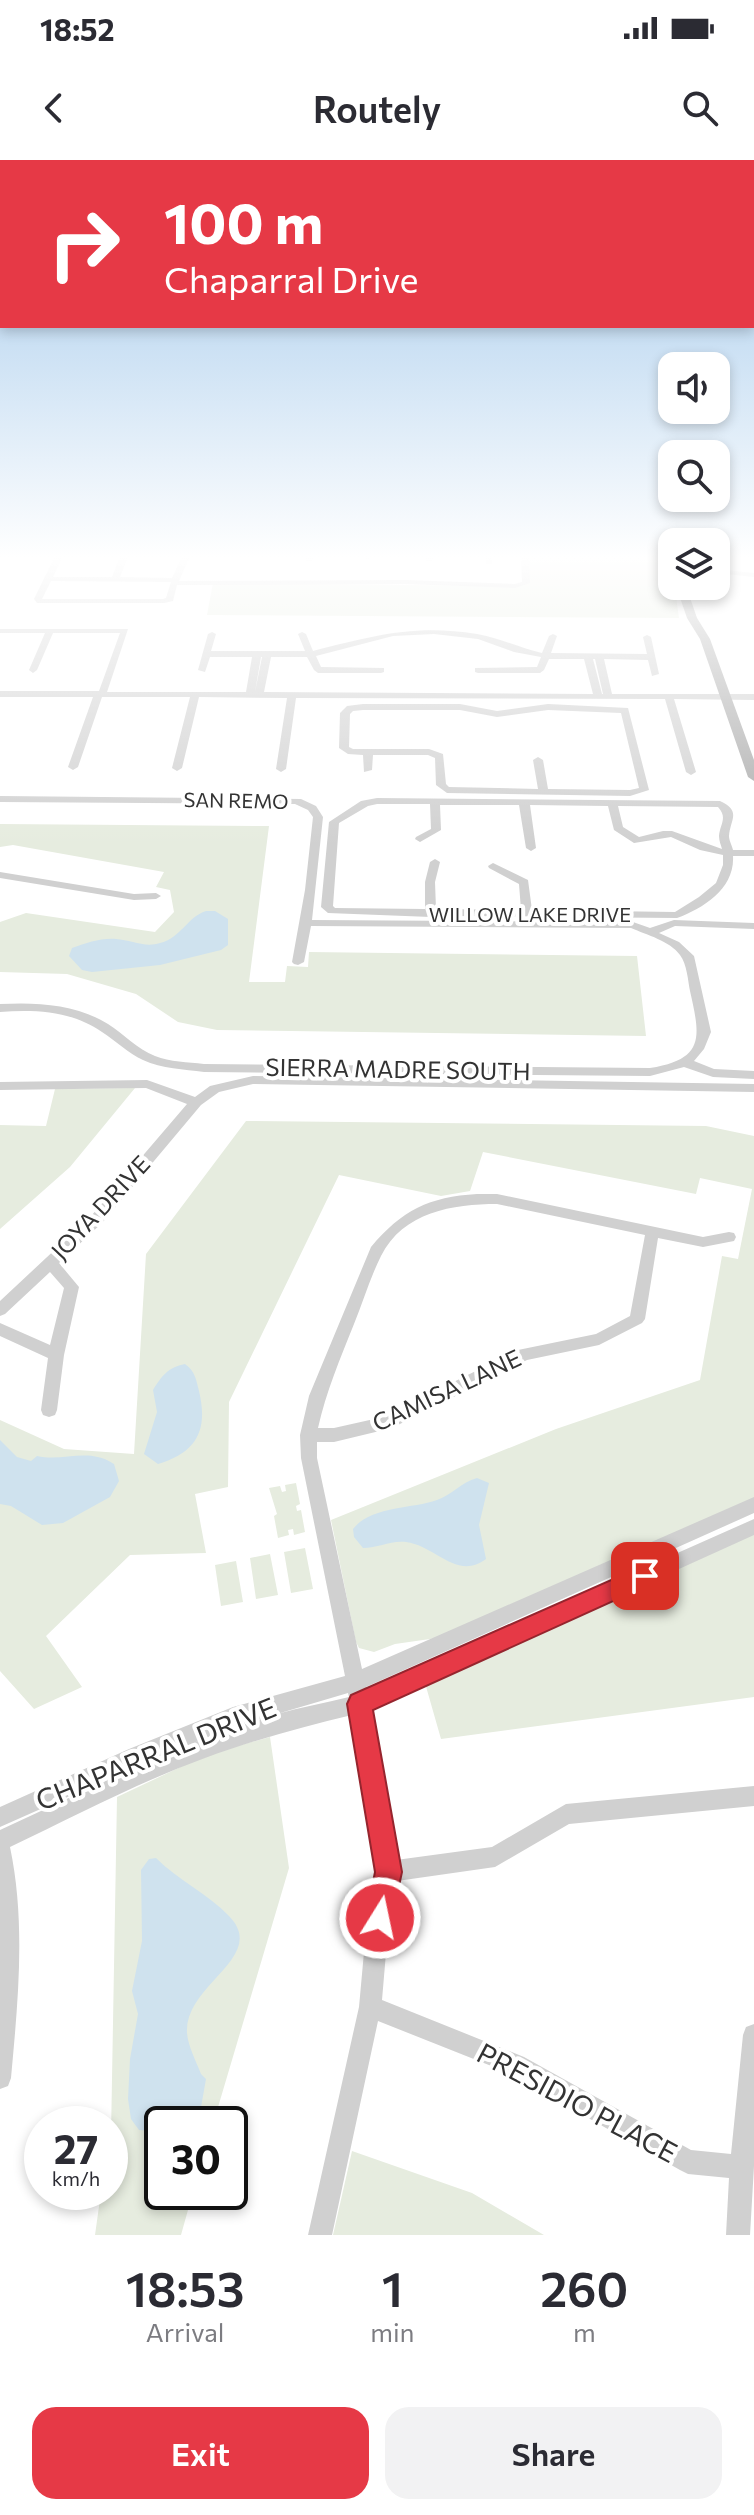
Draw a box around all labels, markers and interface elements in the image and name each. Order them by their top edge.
text: 18:52 [40,10,115,47]
icon: back [32,86,76,130]
text: Routely [313,86,441,130]
icon: search [678,86,722,130]
text: 100 m [164,187,323,256]
icon: right [32,192,136,296]
text: Chaparral Drive [164,256,418,300]
map controls [658,352,730,600]
button: sound [658,352,730,424]
button: search [658,440,730,512]
button: layers [658,528,730,600]
street label: SAN REMO [183,787,289,813]
street label: WILLOW LAKE DRIVE [429,902,631,926]
street label: SIERRA MADRE SOUTH [265,1052,531,1085]
street label: JOYA DRIVE [44,1149,155,1265]
street label: CAMISA LANE [367,1343,525,1437]
pin [611,1542,679,1610]
icon: arrive [623,1554,667,1598]
street label: CHAPARRAL DRIVE [30,1689,281,1817]
position arrow [338,1876,422,1960]
street label: PRESIDIO PLACE [472,2035,683,2169]
speed limit sign: 30 [144,2106,248,2210]
text: 27 [54,2123,98,2172]
text: km/h [52,2166,100,2190]
text: 18:53 [126,2258,244,2317]
text: 1 [382,2258,403,2317]
text: 260 [540,2258,628,2317]
text: Arrival [146,2316,224,2347]
text: min [370,2316,414,2347]
text: m [573,2316,596,2347]
button: Exit [32,2407,369,2499]
button: Share [385,2407,722,2499]

